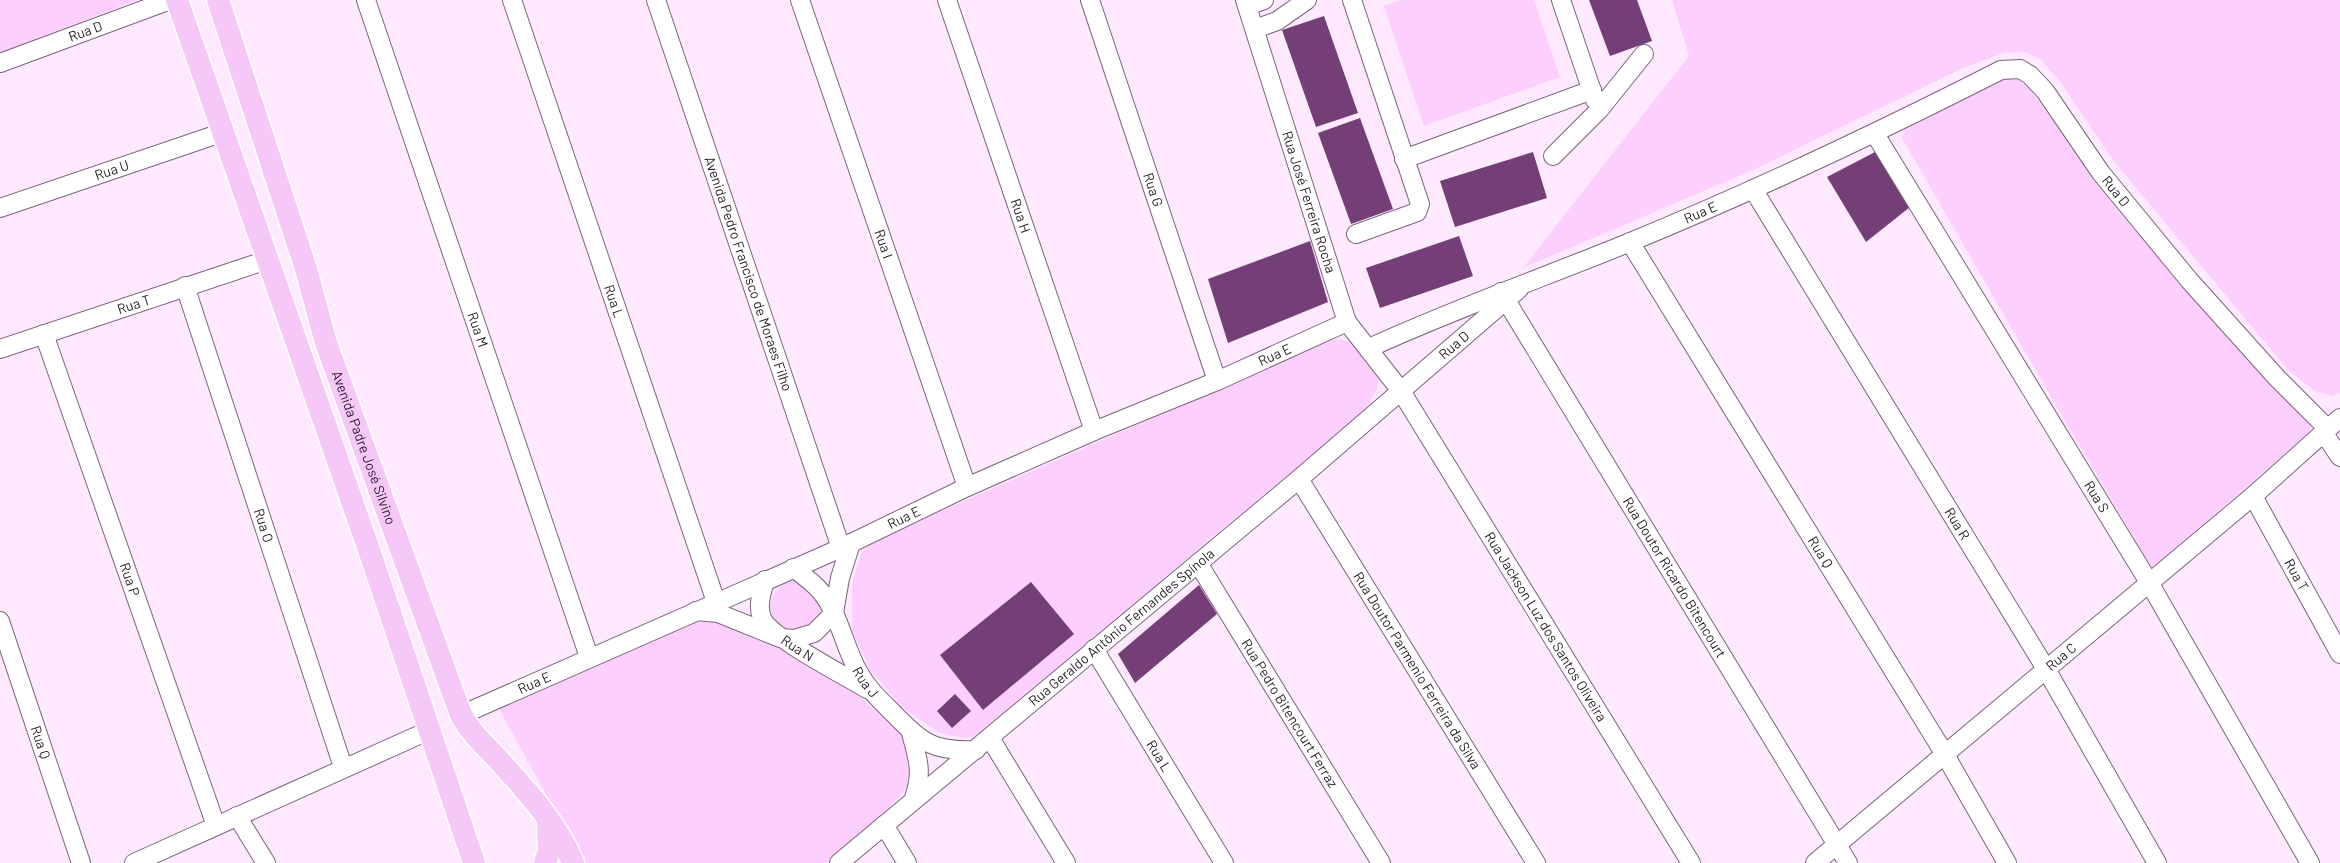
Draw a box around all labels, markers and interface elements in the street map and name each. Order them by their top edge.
street label: Rua D [66,17,104,45]
street label: Rua José Ferreira Rocha [1279,129,1340,275]
street label: Avenida Pedro Francisco de Moraes Filho [701,154,796,393]
street label: Rua U [92,156,131,183]
street label: Rua G [1140,170,1167,209]
street label: Rua D [2099,172,2134,209]
street label: Rua H [1007,196,1035,235]
street label: Rua E [1681,197,1719,227]
street label: Rua I [871,227,897,261]
street label: Rua L [601,282,628,320]
street label: Rua T [115,290,152,317]
street label: Rua M [464,310,492,349]
street label: Rua D [1435,327,1472,363]
street label: Rua E [1255,339,1294,369]
street label: Avenida Padre José Silvino [329,368,400,527]
street label: Rua S [2081,477,2113,515]
street label: Rua Doutor Ricardo Bitencourt [1620,494,1730,661]
street label: Rua E [884,502,923,532]
street label: Rua R [1941,504,1974,543]
street label: Rua O [251,506,278,544]
street label: Rua Jackson Luz dos Santos Oliveira [1481,528,1611,725]
street label: Rua Q [1805,533,1837,571]
street label: Rua Geraldo Antônio Fernandes Spínola [1025,544,1218,709]
street label: Rua T [2281,556,2313,594]
street label: Rua P [117,560,144,598]
street label: Rua Doutor Parmenio Ferreira da Silva [1350,568,1485,772]
street label: Rua N [778,631,817,665]
street label: Rua Pedro Bitencourt Ferraz [1238,636,1342,790]
street label: Rua C [2042,639,2079,674]
street label: Rua J [849,663,883,701]
street label: Rua E [515,668,553,697]
street label: Rua Q [28,723,55,761]
street label: Rua L [1143,737,1175,775]

